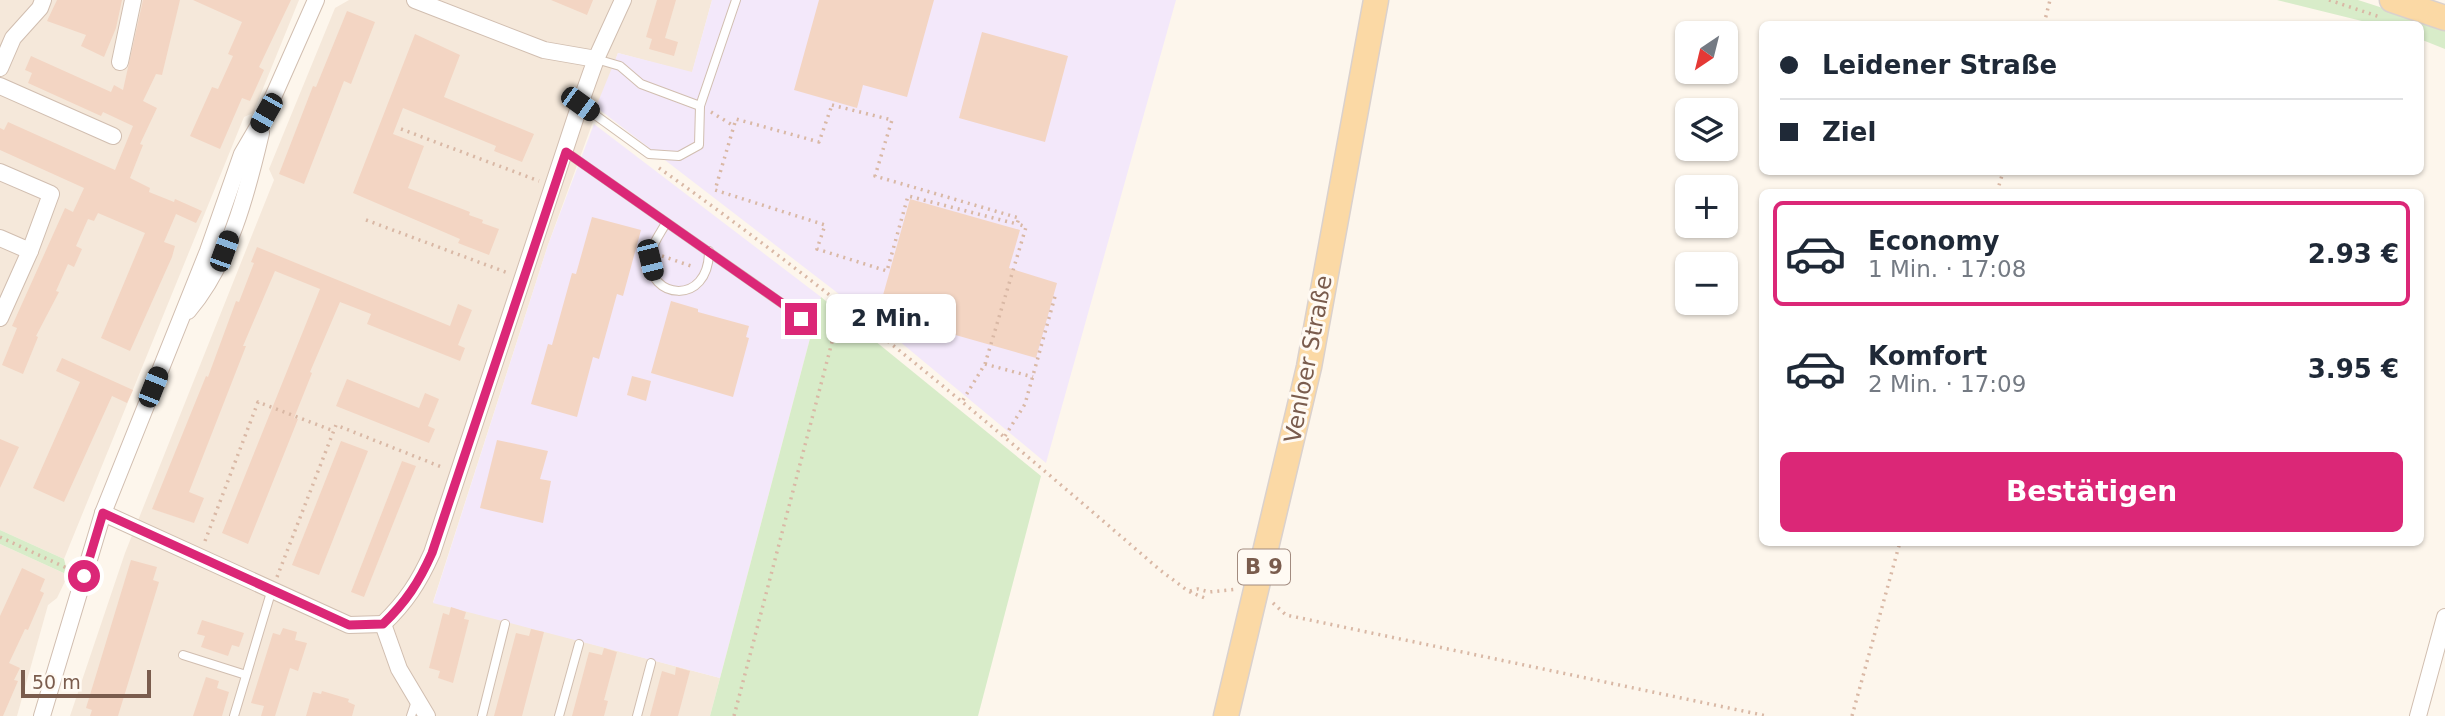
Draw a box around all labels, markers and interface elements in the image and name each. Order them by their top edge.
north arrow [1675,21,1738,84]
map controls [1675,21,1738,315]
text: Leidener Straße [1822,50,2057,80]
car [557,83,604,125]
car [247,90,286,136]
button: layers [1675,98,1738,161]
text: Ziel [1822,117,1876,147]
button: + [1675,175,1738,238]
icon: car [1784,222,1847,285]
text: Economy [1868,226,1999,256]
car [207,228,242,274]
car [635,237,666,283]
text: 2.93 € [2308,239,2399,269]
button: − [1675,252,1738,315]
text: 1 Min. · 17:08 [1868,256,2026,282]
street label: Venloer Straße [1279,273,1337,445]
callout: 2 Min. [826,294,955,344]
route end [785,303,817,335]
text: 2 Min. [851,305,931,331]
icon: car [1784,337,1847,400]
text: Komfort [1868,341,1987,371]
text: 3.95 € [2308,354,2399,384]
car [136,364,171,410]
text: 2 Min. · 17:09 [1868,371,2026,397]
button: Bestätigen [1780,452,2403,532]
road number: B 9 [1238,550,1290,584]
route start [68,560,100,592]
scale bar [21,667,150,699]
text: 50 m [32,671,81,693]

